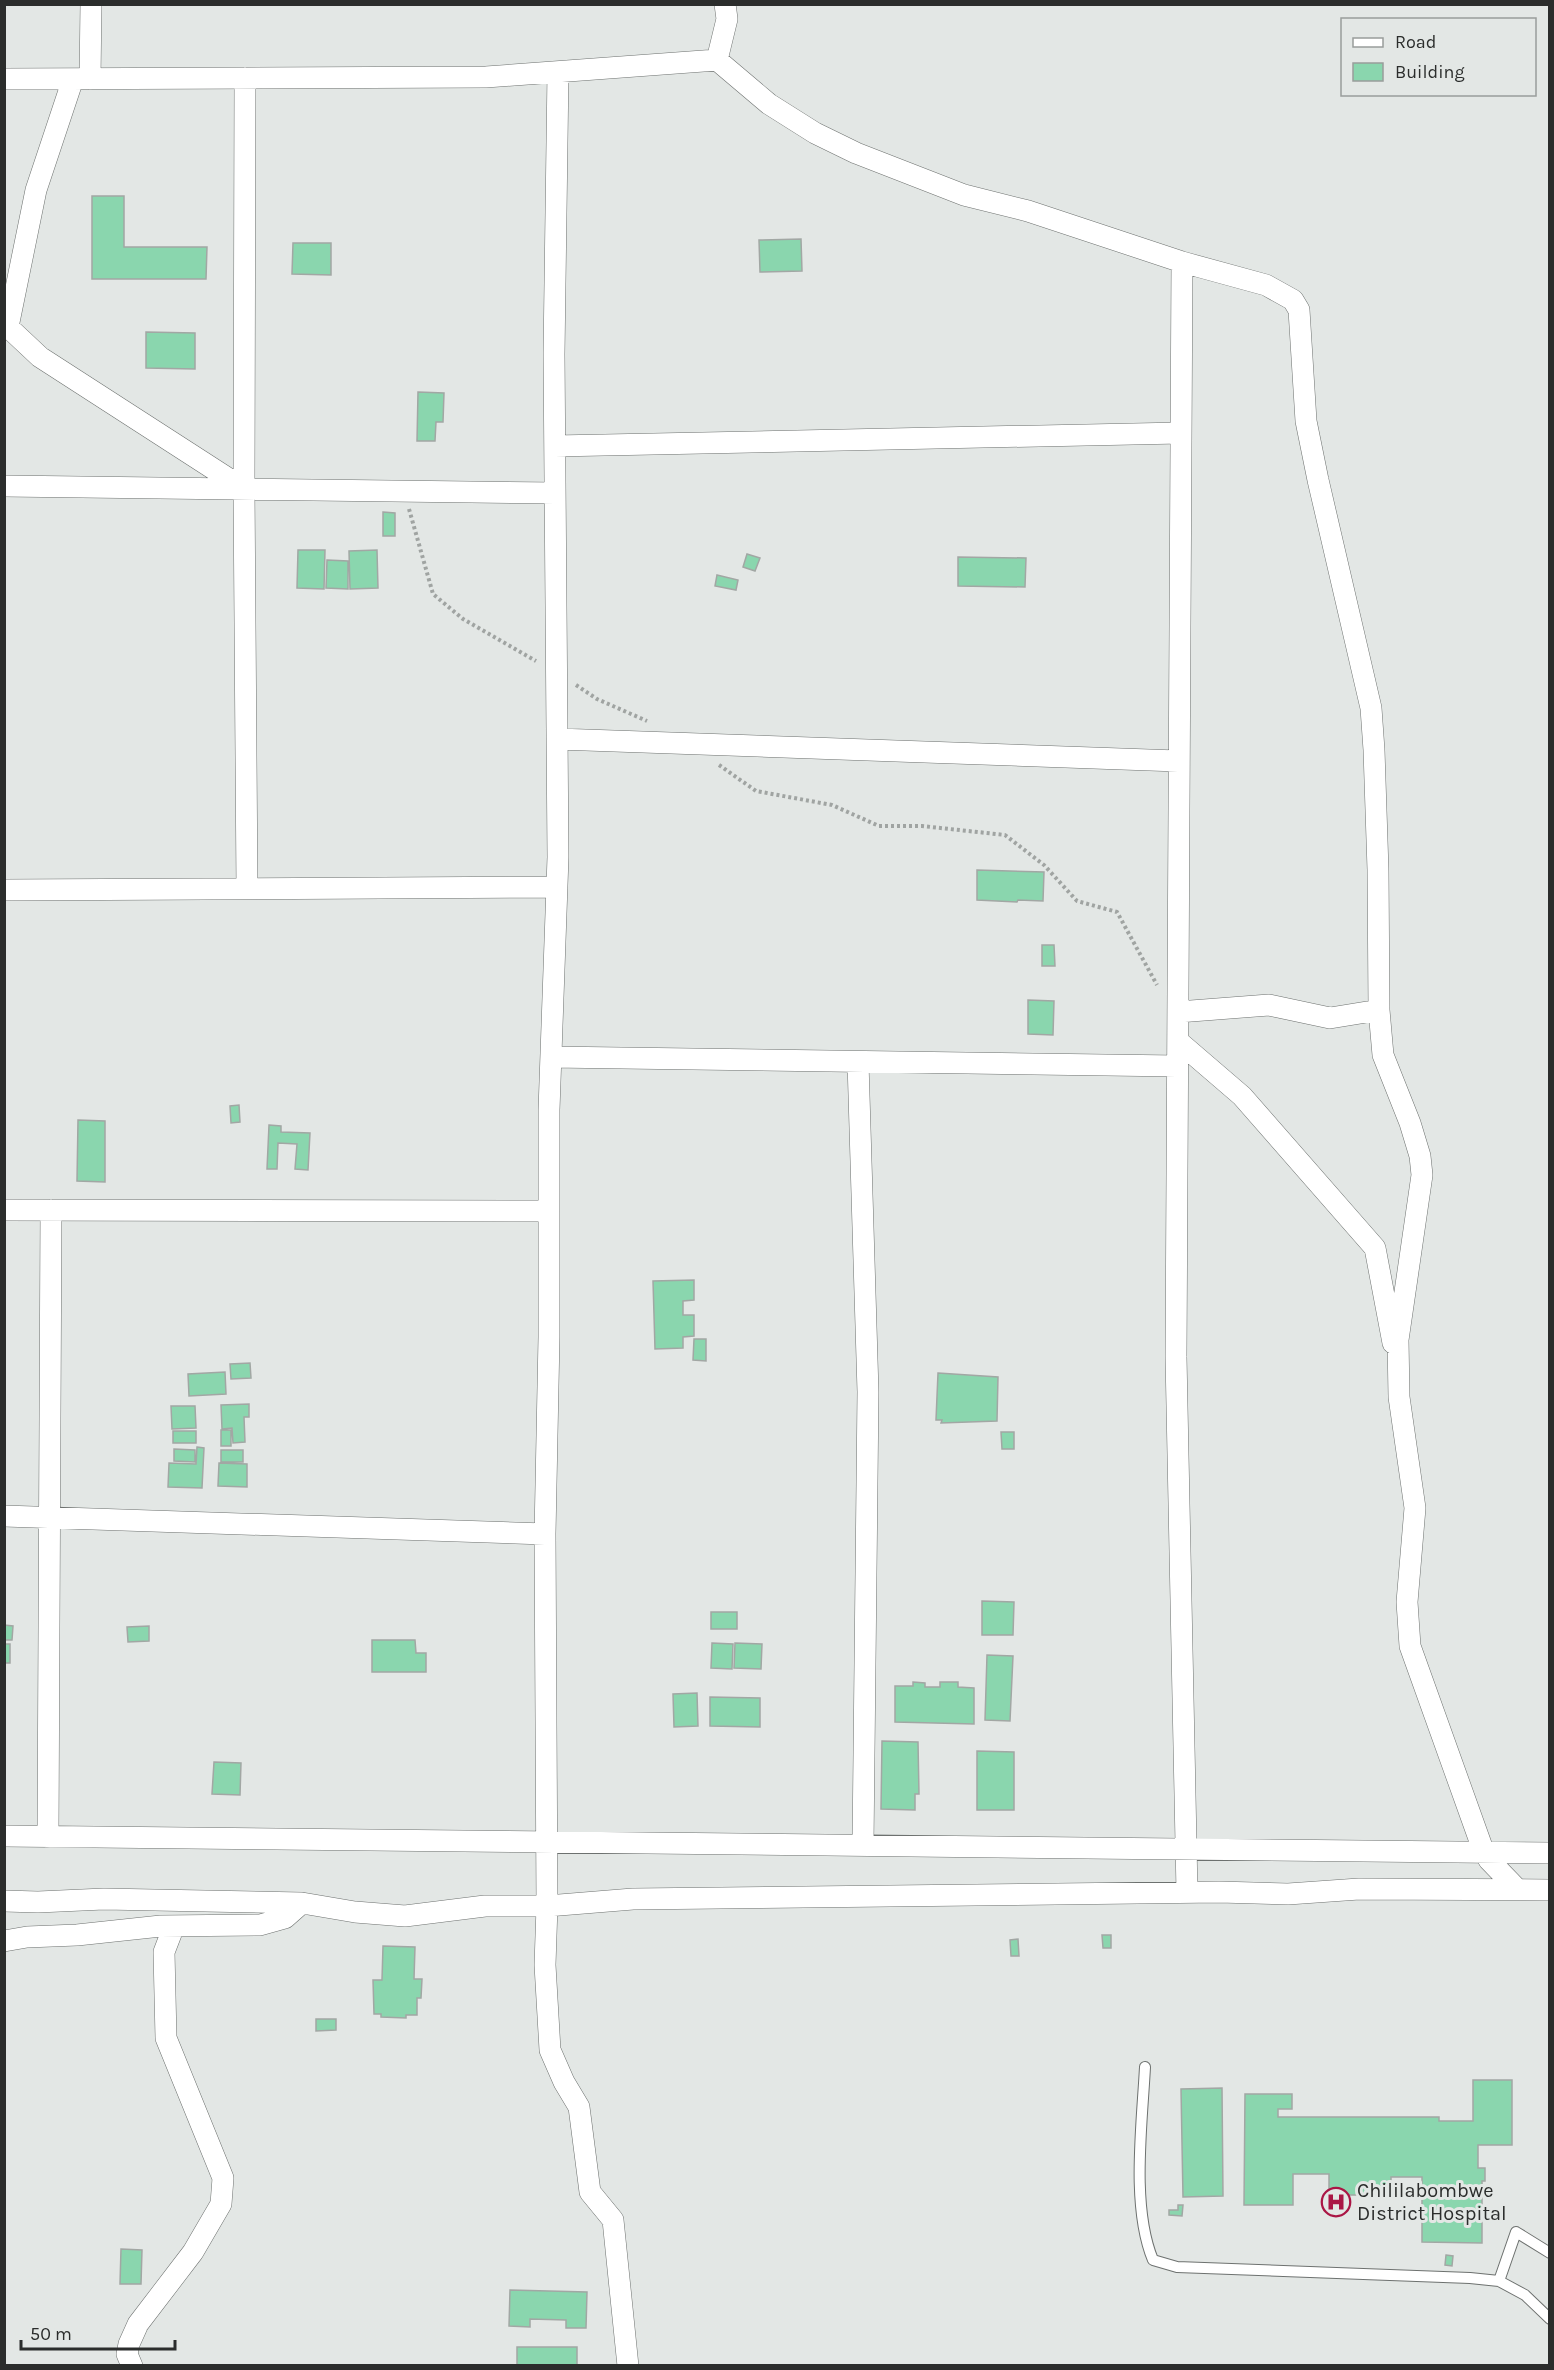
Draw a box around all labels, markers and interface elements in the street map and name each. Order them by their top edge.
legend [1341,18,1536,96]
text: Road [1395,31,1436,53]
text: Building [1395,61,1465,83]
place label: Chililabombwe District Hospital [1357,2179,1507,2225]
hospital icon: Chililabombwe District Hospital [1320,2186,1352,2218]
scale bar [21,2313,176,2351]
text: 50 m [30,2323,72,2345]

